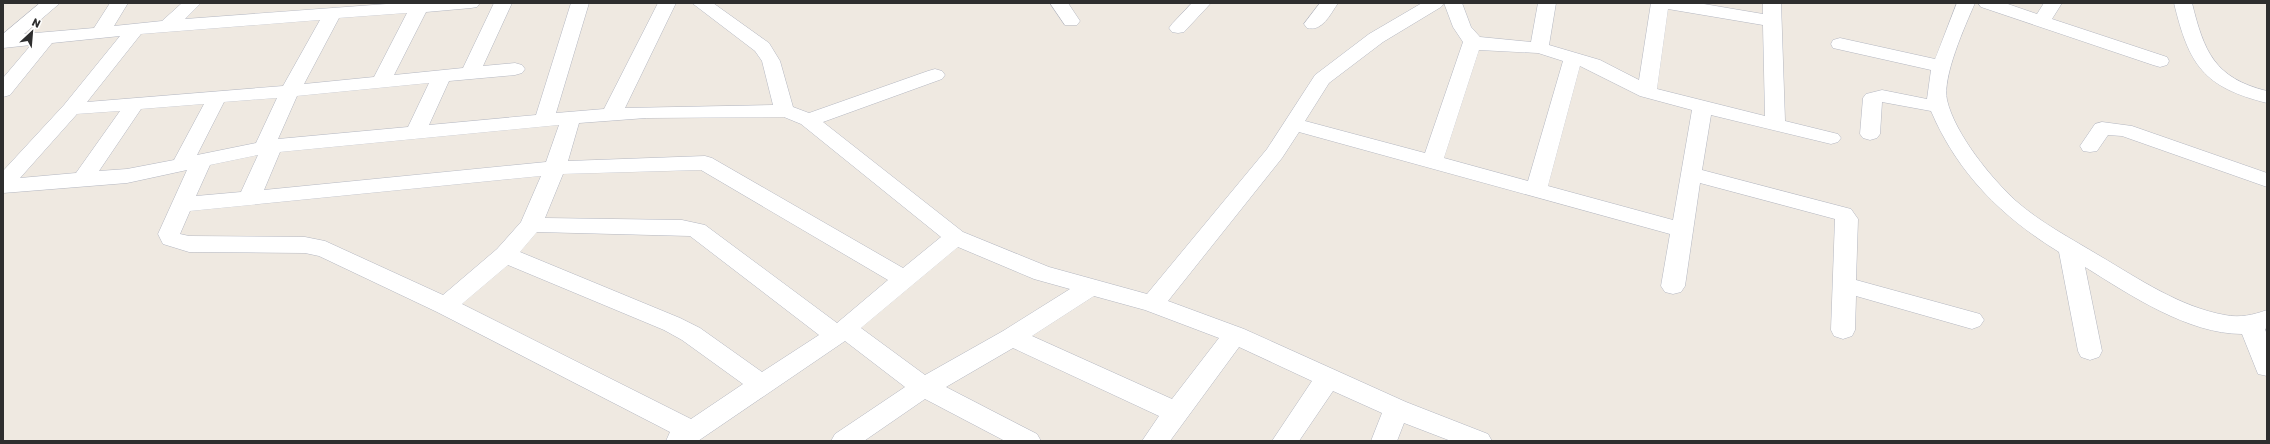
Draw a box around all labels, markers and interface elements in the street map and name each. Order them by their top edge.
north arrow [12,12,52,52]
text: N [30,16,43,31]

